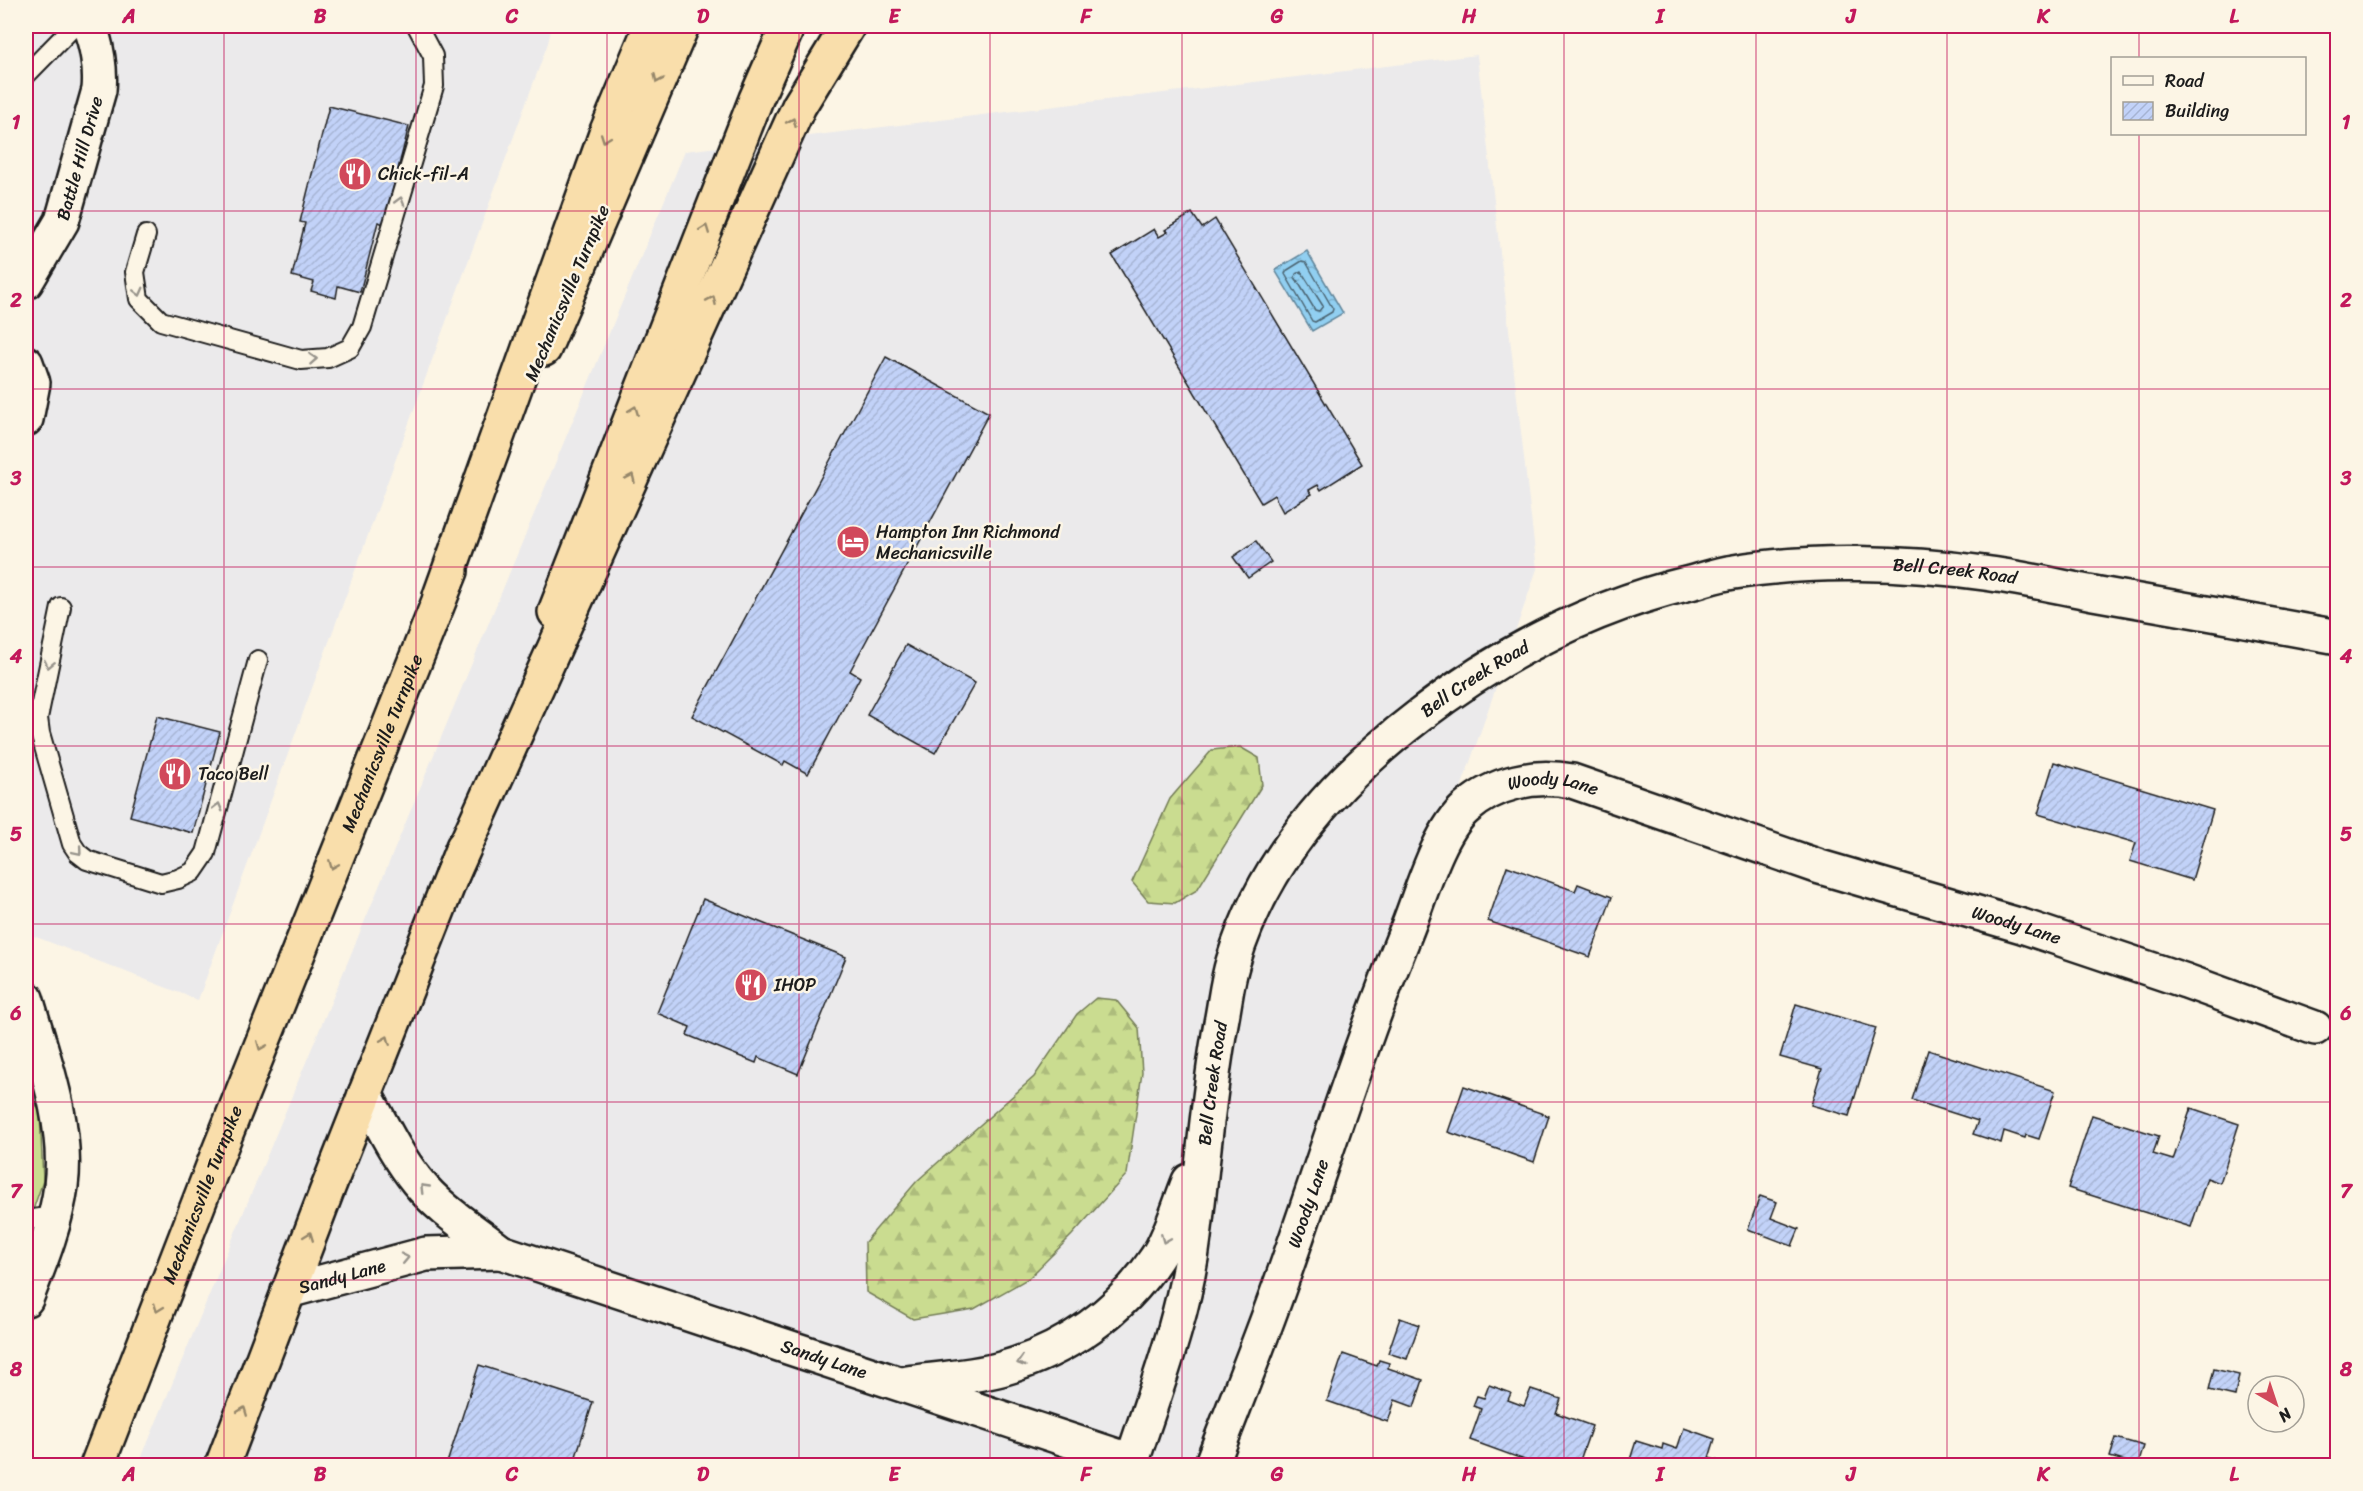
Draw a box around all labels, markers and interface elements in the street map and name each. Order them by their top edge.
text: A [121,0,136,34]
text: B [314,0,327,34]
text: C [505,0,519,34]
text: D [697,0,710,34]
text: E [888,0,901,34]
text: F [1080,0,1093,34]
text: G [1270,0,1284,34]
text: H [1461,0,1477,34]
text: I [1655,0,1666,34]
text: J [1845,0,1857,34]
text: K [2036,0,2051,34]
text: L [2229,0,2239,34]
legend [2111,57,2306,135]
text: Road [2165,65,2205,97]
one-way arrow [653,72,665,83]
street label: Battle Hill Drive [47,92,112,224]
text: Building [2165,95,2229,127]
text: 1 [12,105,21,140]
text: 1 [2342,105,2351,140]
one-way arrow [785,118,797,129]
one-way arrow [599,132,612,143]
restaurant icon: Chick-fil-A [337,156,373,192]
place label: Chick-fil-A [378,158,469,190]
one-way arrow [393,196,405,207]
street label: Mechanicsville Turnpike [515,200,619,386]
one-way arrow [698,224,710,235]
text: 2 [9,283,22,318]
text: 2 [2339,283,2352,318]
one-way arrow [132,287,145,297]
one-way arrow [704,295,716,306]
one-way arrow [308,353,317,366]
one-way arrow [627,406,639,417]
text: 3 [10,461,22,496]
text: 3 [2340,461,2352,496]
one-way arrow [624,473,636,484]
place label: Hampton Inn Richmond Mechanicsville [876,516,1061,569]
hotel icon: Hampton Inn Richmond Mechanicsville [835,524,871,560]
street label: Bell Creek Road [1892,549,2021,594]
street label: Bell Creek Road [1413,631,1536,726]
text: 4 [9,639,23,674]
text: 4 [2339,639,2353,674]
street label: Mechanicsville Turnpike [332,649,432,837]
one-way arrow [43,659,56,669]
restaurant icon: Taco Bell [157,756,193,792]
place label: Taco Bell [198,758,270,790]
street label: Woody Lane [1504,763,1603,805]
one-way arrow [211,802,223,813]
text: 5 [10,817,22,852]
text: 5 [2340,817,2352,852]
one-way arrow [71,844,82,855]
one-way arrow [328,858,340,869]
street label: Woody Lane [1968,896,2065,954]
restaurant icon: IHOP [733,967,769,1003]
place label: IHOP [773,969,817,1001]
text: 6 [9,996,22,1031]
text: 6 [2339,996,2352,1031]
street label: Bell Creek Road [1188,1017,1237,1147]
one-way arrow [379,1035,391,1046]
one-way arrow [256,1039,268,1050]
street label: Mechanicsville Turnpike [153,1101,252,1289]
street label: Woody Lane [1278,1155,1338,1252]
text: 7 [10,1174,23,1209]
text: 7 [2340,1174,2353,1209]
one-way arrow [420,1184,431,1195]
one-way arrow [302,1232,314,1243]
one-way arrow [1160,1233,1172,1244]
street label: Sandy Lane [295,1249,390,1304]
one-way arrow [400,1253,410,1266]
one-way arrow [153,1302,165,1313]
street label: Sandy Lane [777,1330,872,1388]
text: 8 [9,1352,23,1387]
text: 8 [2339,1352,2353,1387]
one-way arrow [1016,1355,1027,1367]
north arrow [2246,1374,2306,1434]
text: N [2271,1400,2299,1431]
one-way arrow [235,1406,248,1417]
text: A [121,1457,136,1491]
text: B [314,1457,327,1491]
text: C [505,1457,519,1491]
text: D [697,1457,710,1491]
text: E [888,1457,901,1491]
text: F [1080,1457,1093,1491]
text: G [1270,1457,1284,1491]
text: H [1461,1457,1477,1491]
text: I [1655,1457,1666,1491]
text: J [1845,1457,1857,1491]
text: K [2036,1457,2051,1491]
text: L [2229,1457,2239,1491]

